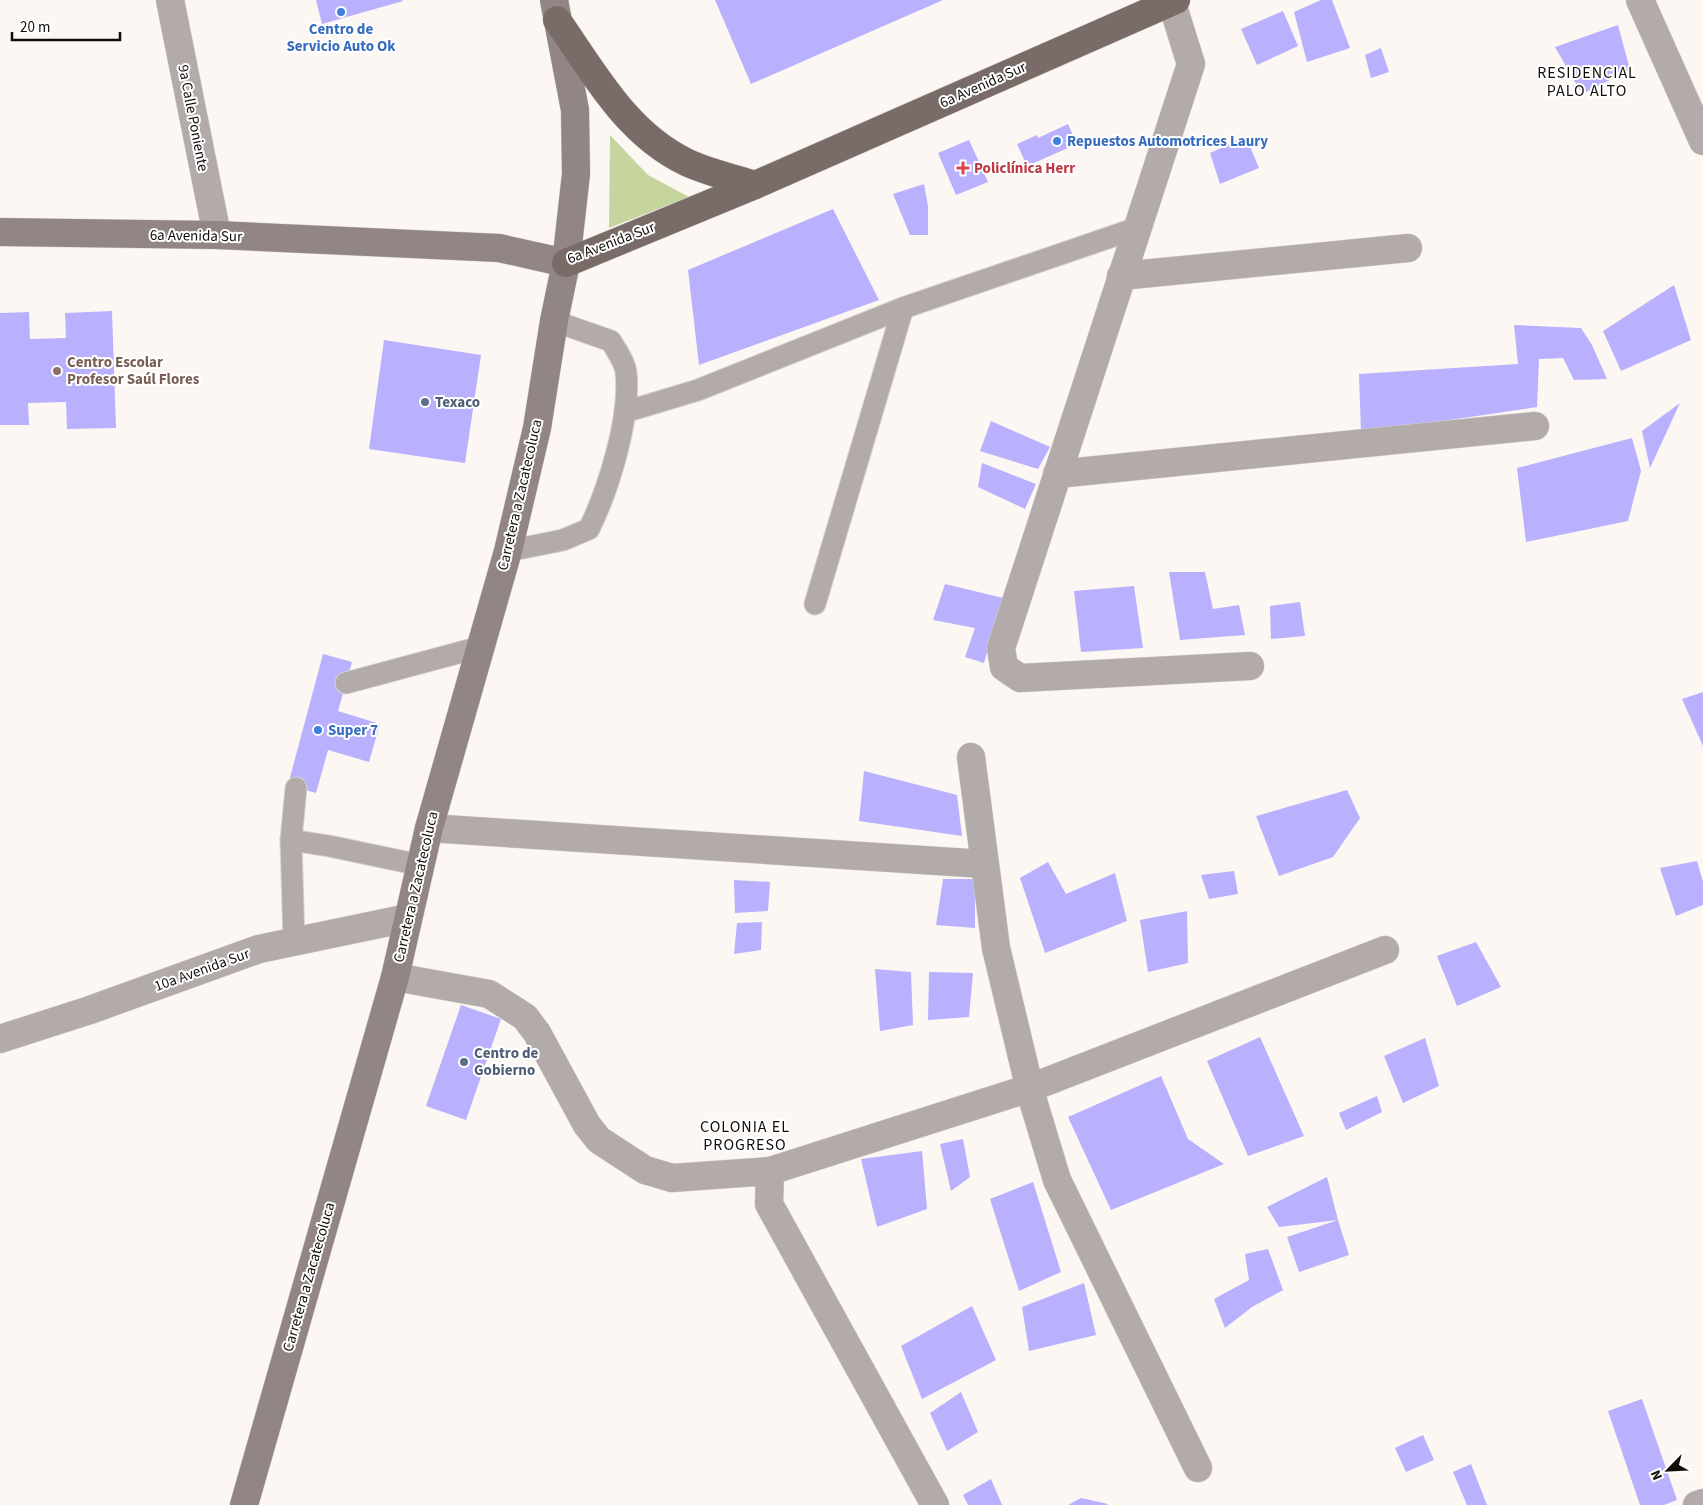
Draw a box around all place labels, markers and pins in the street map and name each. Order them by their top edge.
marker: Centro de Servicio Auto Ok [335,6,347,18]
place label: Centro de Servicio Auto Ok [286,19,396,57]
place label: Repuestos Automotrices Laury [1067,131,1268,152]
marker: Repuestos Automotrices Laury [1051,135,1063,147]
place label: Policlínica Herr [974,158,1075,179]
marker: Policlínica Herr [956,161,970,175]
place label: Centro Escolar Profesor Saúl Flores [67,352,200,390]
marker: Centro Escolar Profesor Saúl Flores [51,365,63,377]
place label: Texaco [435,392,480,413]
marker: Texaco [419,396,431,408]
place label: Super 7 [328,720,378,741]
marker: Super 7 [312,724,324,736]
place label: Centro de Gobierno [474,1043,539,1081]
marker: Centro de Gobierno [458,1056,470,1068]

